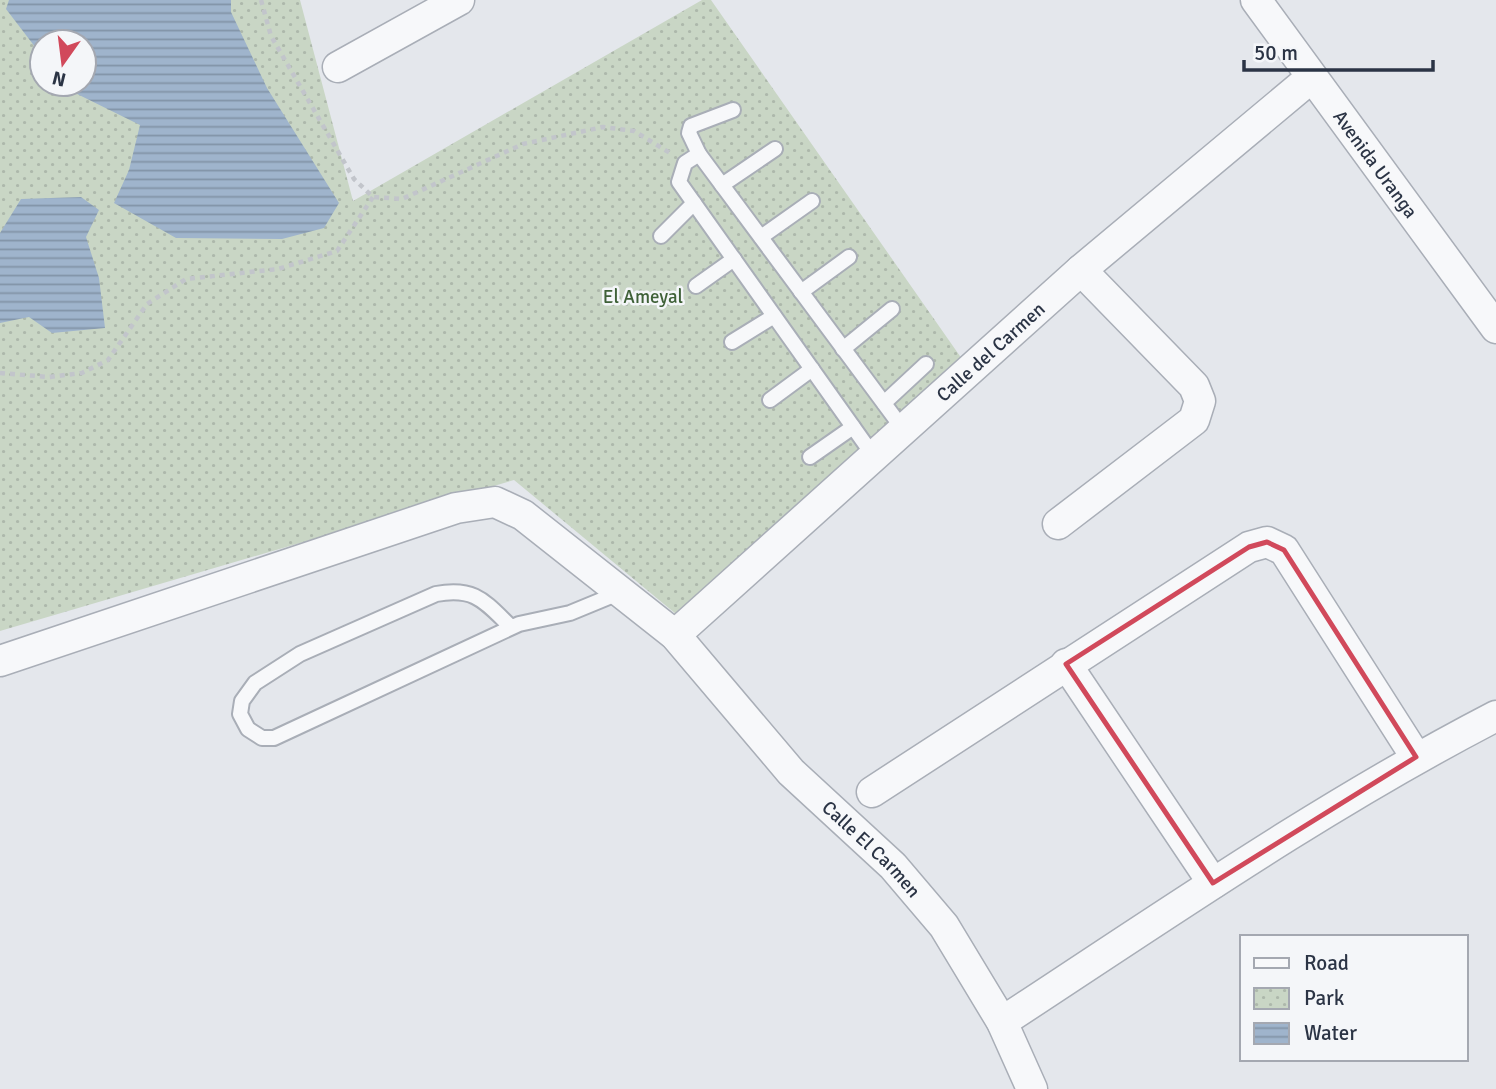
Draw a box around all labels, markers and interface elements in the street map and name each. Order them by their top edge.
north arrow [28,28,98,98]
scale bar [1244,28,1433,72]
text: 50 m [1254,40,1298,66]
text: N [50,65,68,92]
street label: Avenida Uranga [1328,106,1423,223]
park label: El Ameyal [603,285,683,309]
street label: Calle del Carmen [932,297,1050,407]
street label: Calle El Carmen [817,796,926,903]
legend [1240,935,1468,1061]
text: Road [1304,950,1349,976]
text: Park [1304,985,1345,1011]
text: Water [1304,1020,1357,1046]

